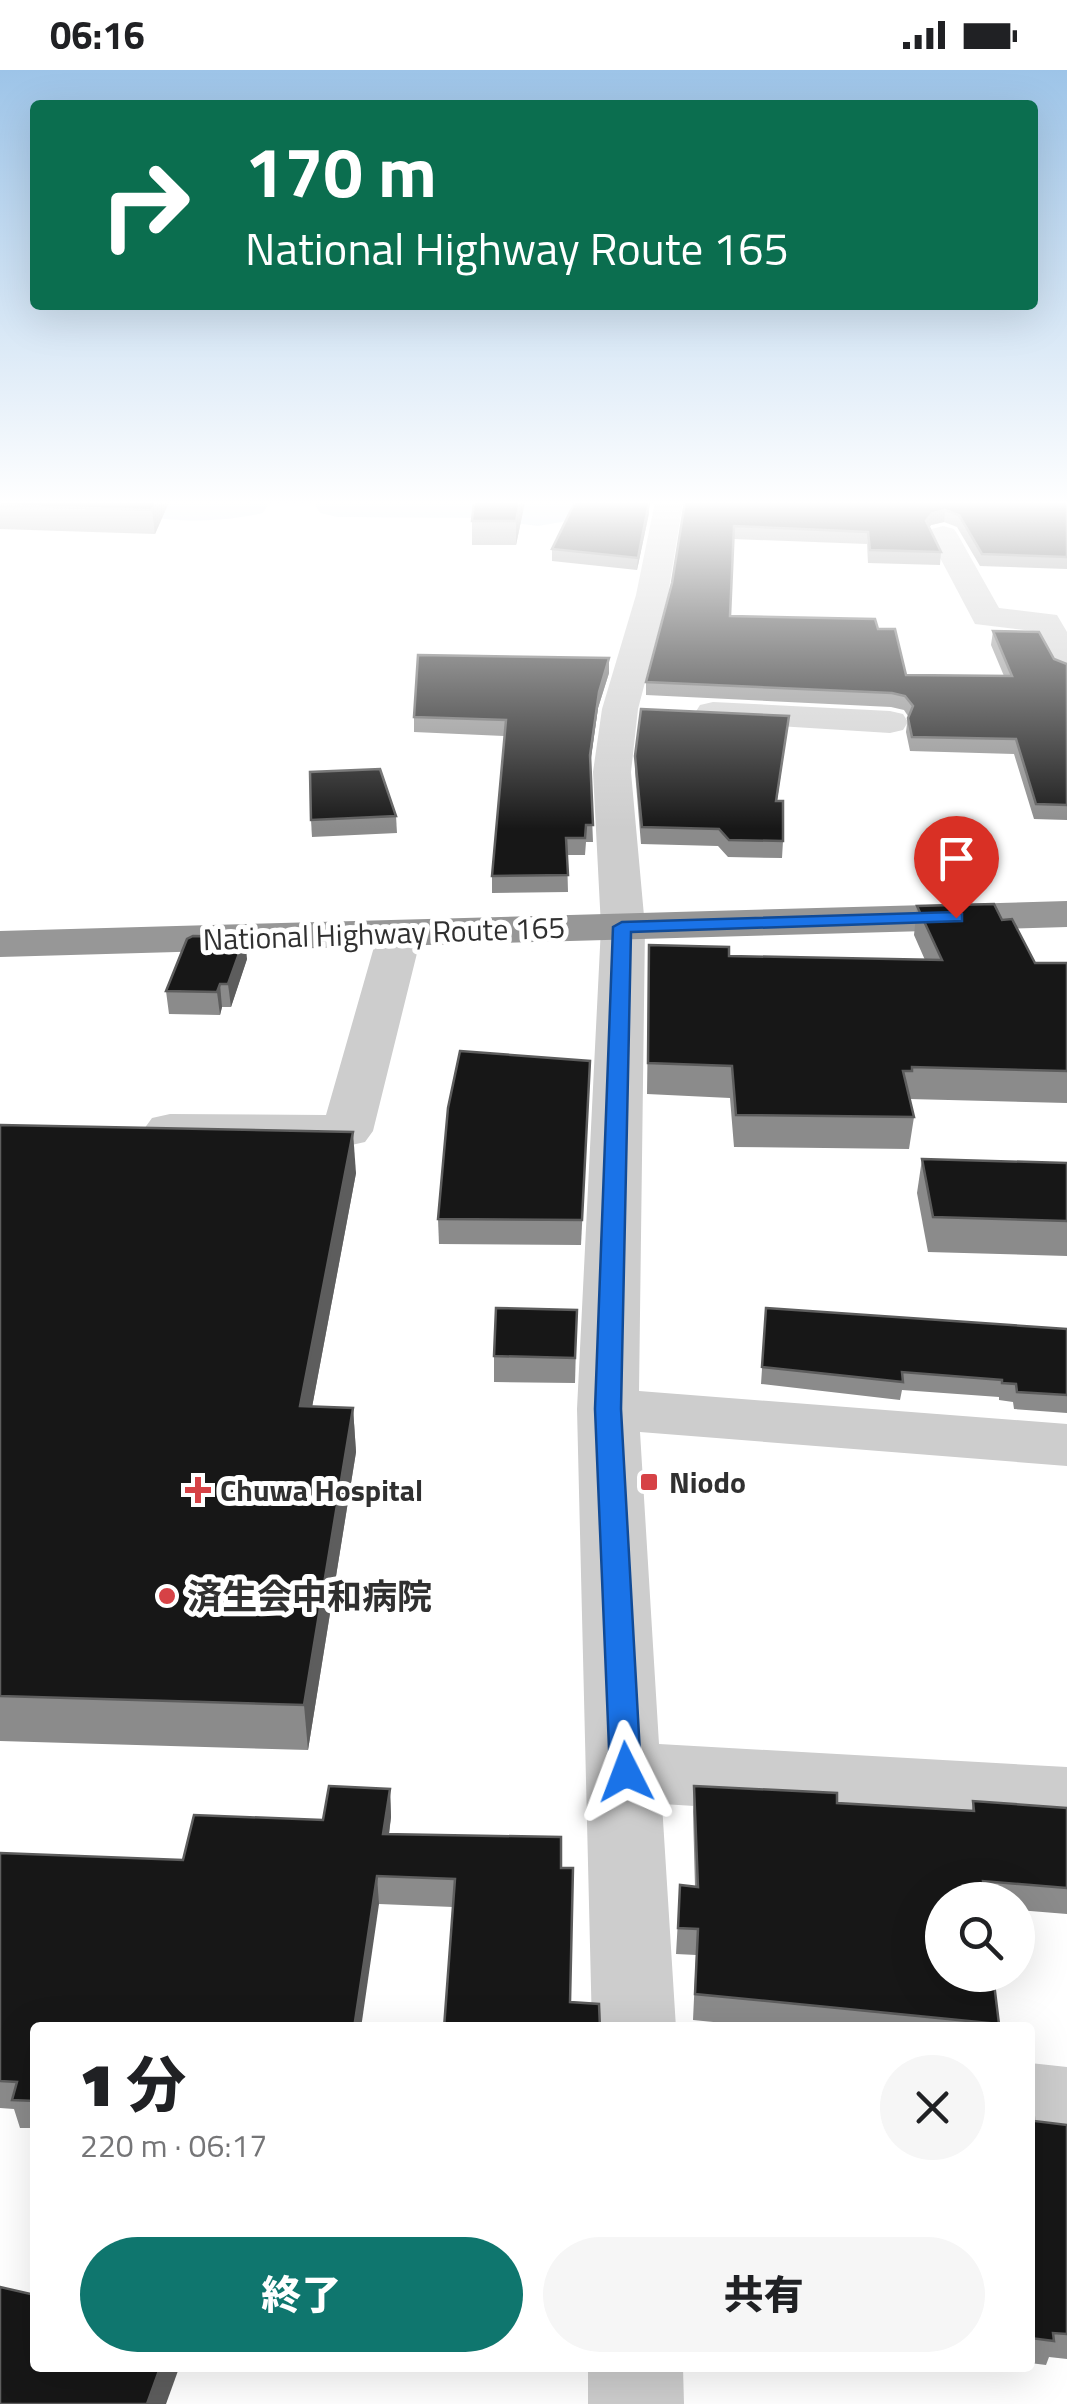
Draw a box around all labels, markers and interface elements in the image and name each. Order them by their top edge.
text: 06:16 [50,6,145,64]
text: 170 m [245,118,437,224]
icon: right [80,140,210,270]
text: National Highway Route 165 [245,214,789,282]
pin [914,816,999,919]
icon: arrive [929,831,984,886]
street label: National Highway Route 165 [202,904,566,962]
place label: Niodo [669,1459,746,1505]
place label: Chuwa Hospital [220,1467,423,1513]
marker: Niodo [638,1471,660,1493]
marker: Chuwa Hospital [185,1477,211,1503]
place label: 済生会中和病院 [187,1569,432,1623]
marker: 済生会中和病院 [156,1585,178,1607]
position arrow [574,1720,678,1824]
map controls [925,1882,1035,1992]
button: search [925,1882,1035,1992]
text: 1 分 [80,2038,186,2129]
button: close [880,2055,985,2160]
text: 220 m · 06:17 [80,2121,267,2169]
button: 終了 [80,2237,523,2352]
button: 共有 [543,2237,985,2352]

